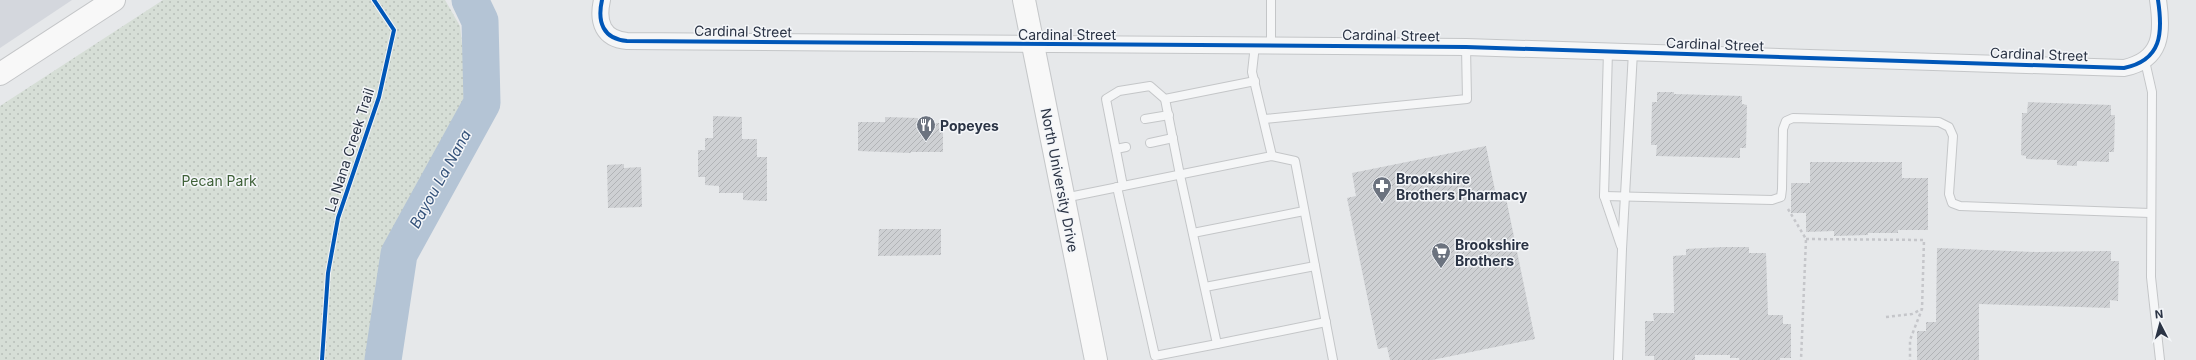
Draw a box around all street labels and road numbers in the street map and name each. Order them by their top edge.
street label: Cardinal Street [694,22,793,40]
street label: Cardinal Street [1018,26,1116,43]
street label: Cardinal Street [1342,26,1441,44]
street label: Cardinal Street [1666,34,1765,54]
street label: Cardinal Street [1990,44,2089,64]
street label: La Nana Creek Trail [321,86,377,214]
street label: North University Drive [1038,106,1082,254]

